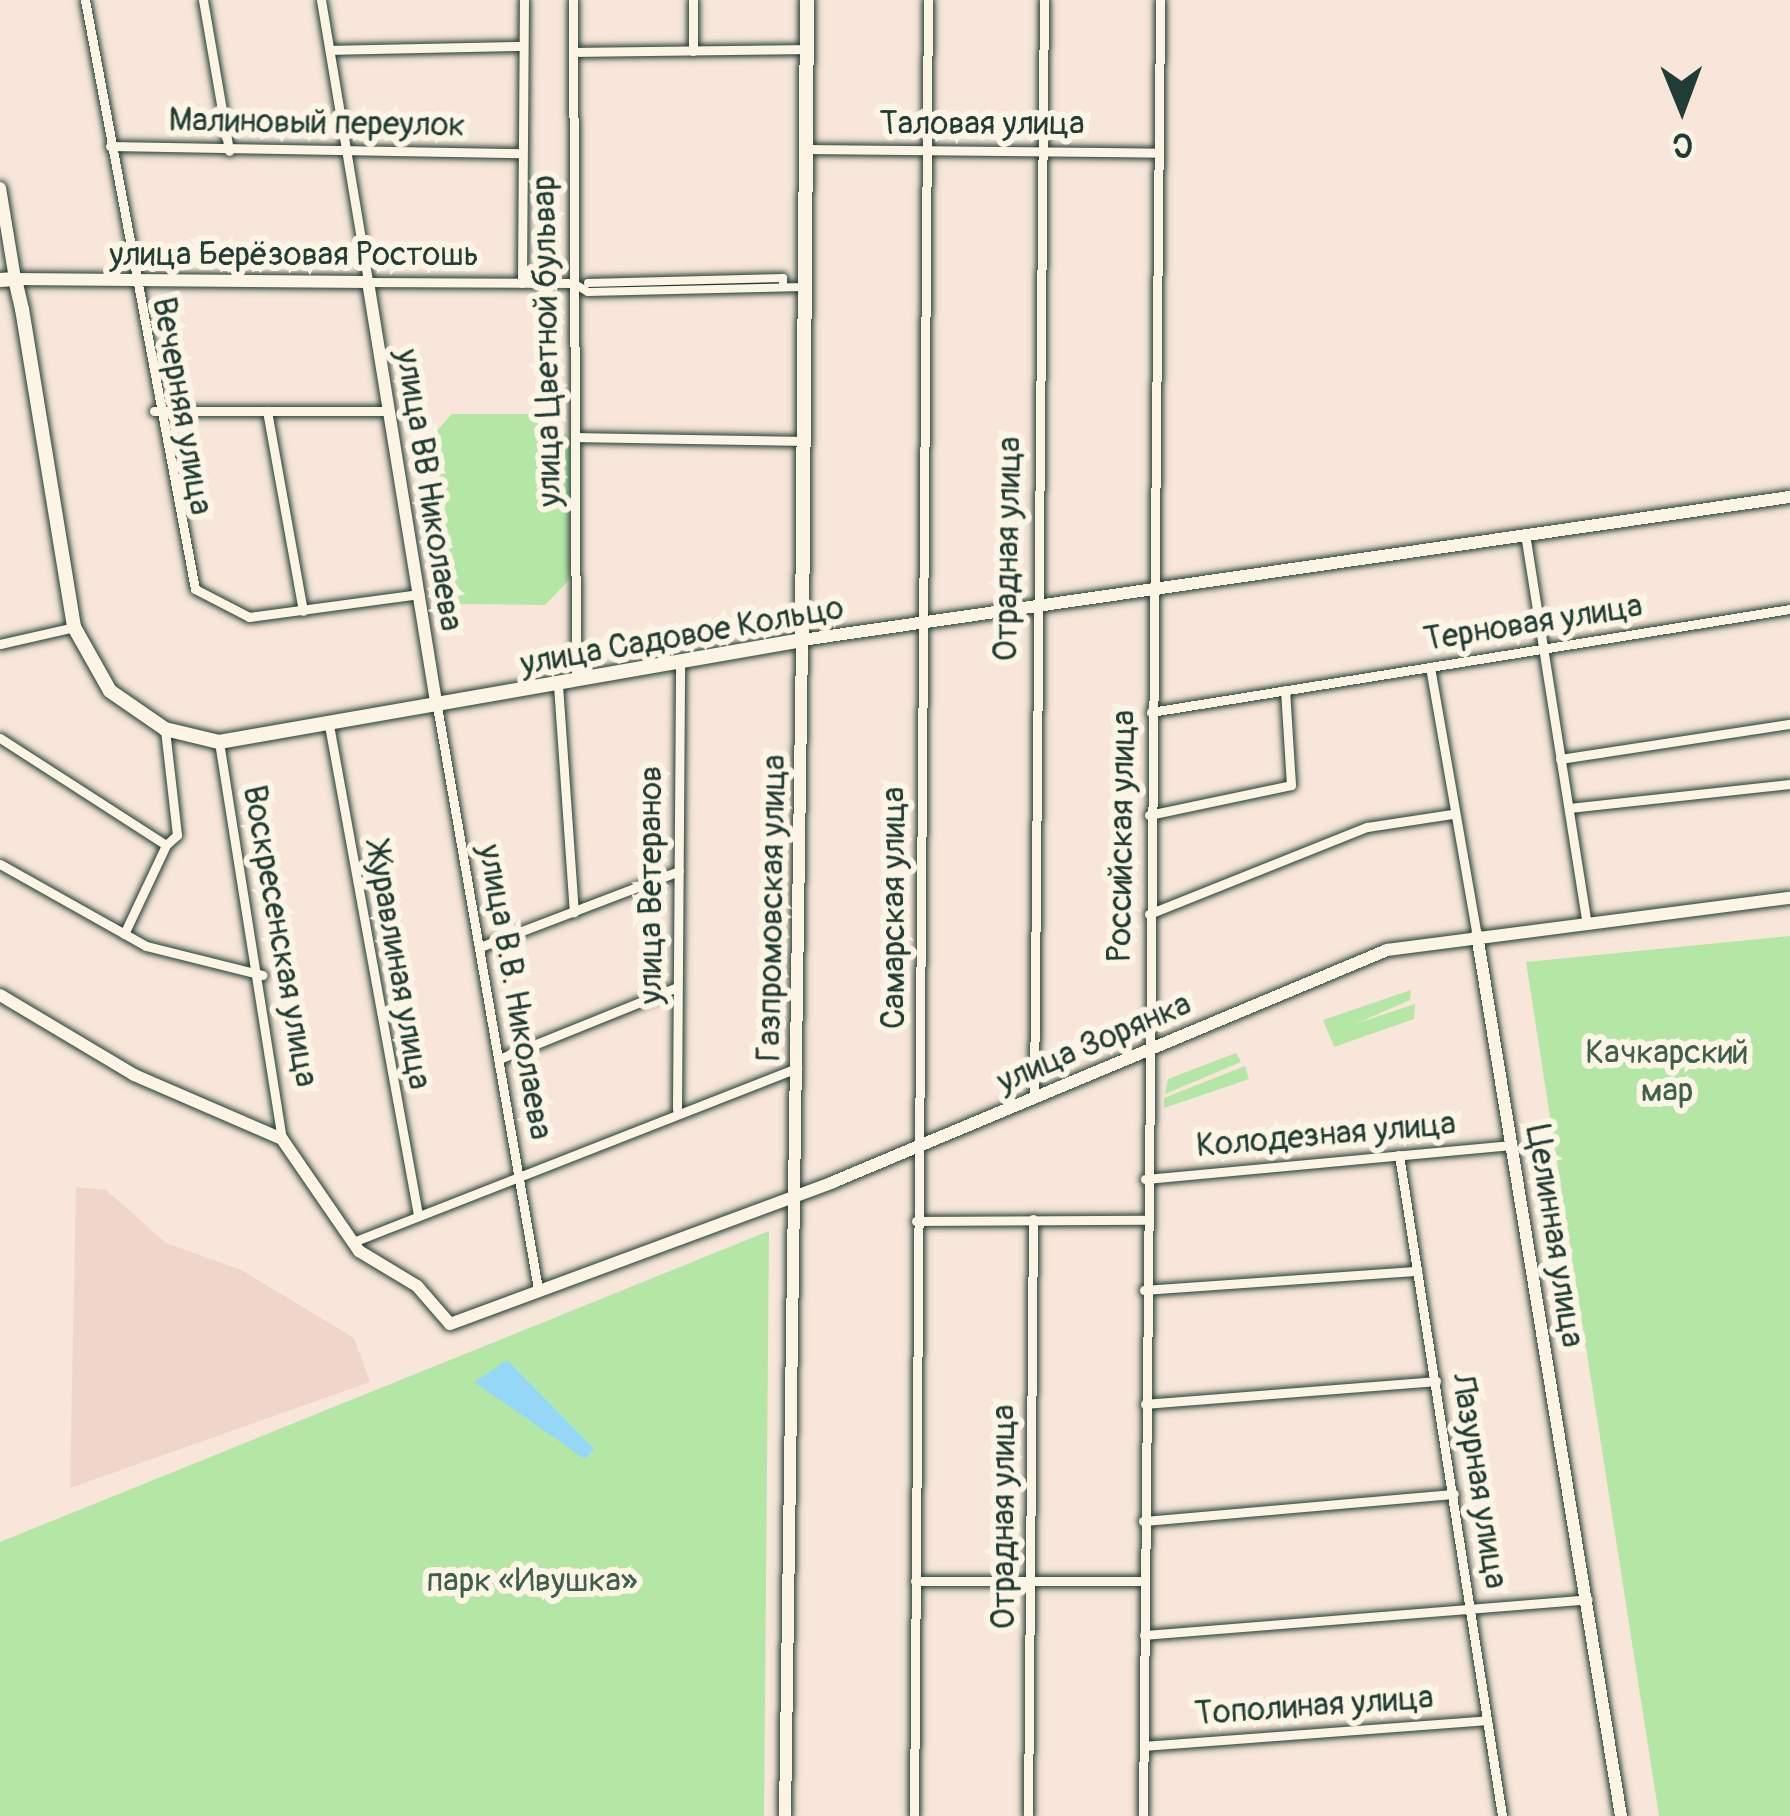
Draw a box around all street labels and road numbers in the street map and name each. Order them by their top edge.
street label: Малиновый переулок [168,101,466,145]
street label: Таловая улица [879,104,1085,144]
street label: улица Цветной бульвар [524,175,570,507]
street label: улица Берёзовая Ростошь [109,235,479,275]
street label: Вечерняя улица [143,294,221,518]
street label: улица ВВ Николаева [387,346,471,634]
street label: Отрадная улица [986,436,1030,662]
street label: Терновая улица [1421,586,1645,660]
street label: улица Садовое Кольцо [517,588,847,684]
street label: Российская улица [1100,710,1144,962]
street label: Газпромовская улица [750,754,794,1062]
street label: улица Ветеранов [631,766,671,1004]
street label: Воскресенская улица [234,782,326,1090]
street label: Самарская улица [874,787,914,1029]
street label: Журавлиная улица [357,840,439,1092]
street label: улица В.В. Николаева [470,841,560,1143]
street label: улица Зорянка [991,984,1197,1102]
street label: Колодезная улица [1195,1104,1457,1166]
street label: Целинная улица [1518,1122,1592,1350]
street label: Лазурная улица [1442,1371,1516,1591]
street label: Отрадная улица [984,1405,1024,1629]
street label: Тополиная улица [1193,1678,1435,1734]

